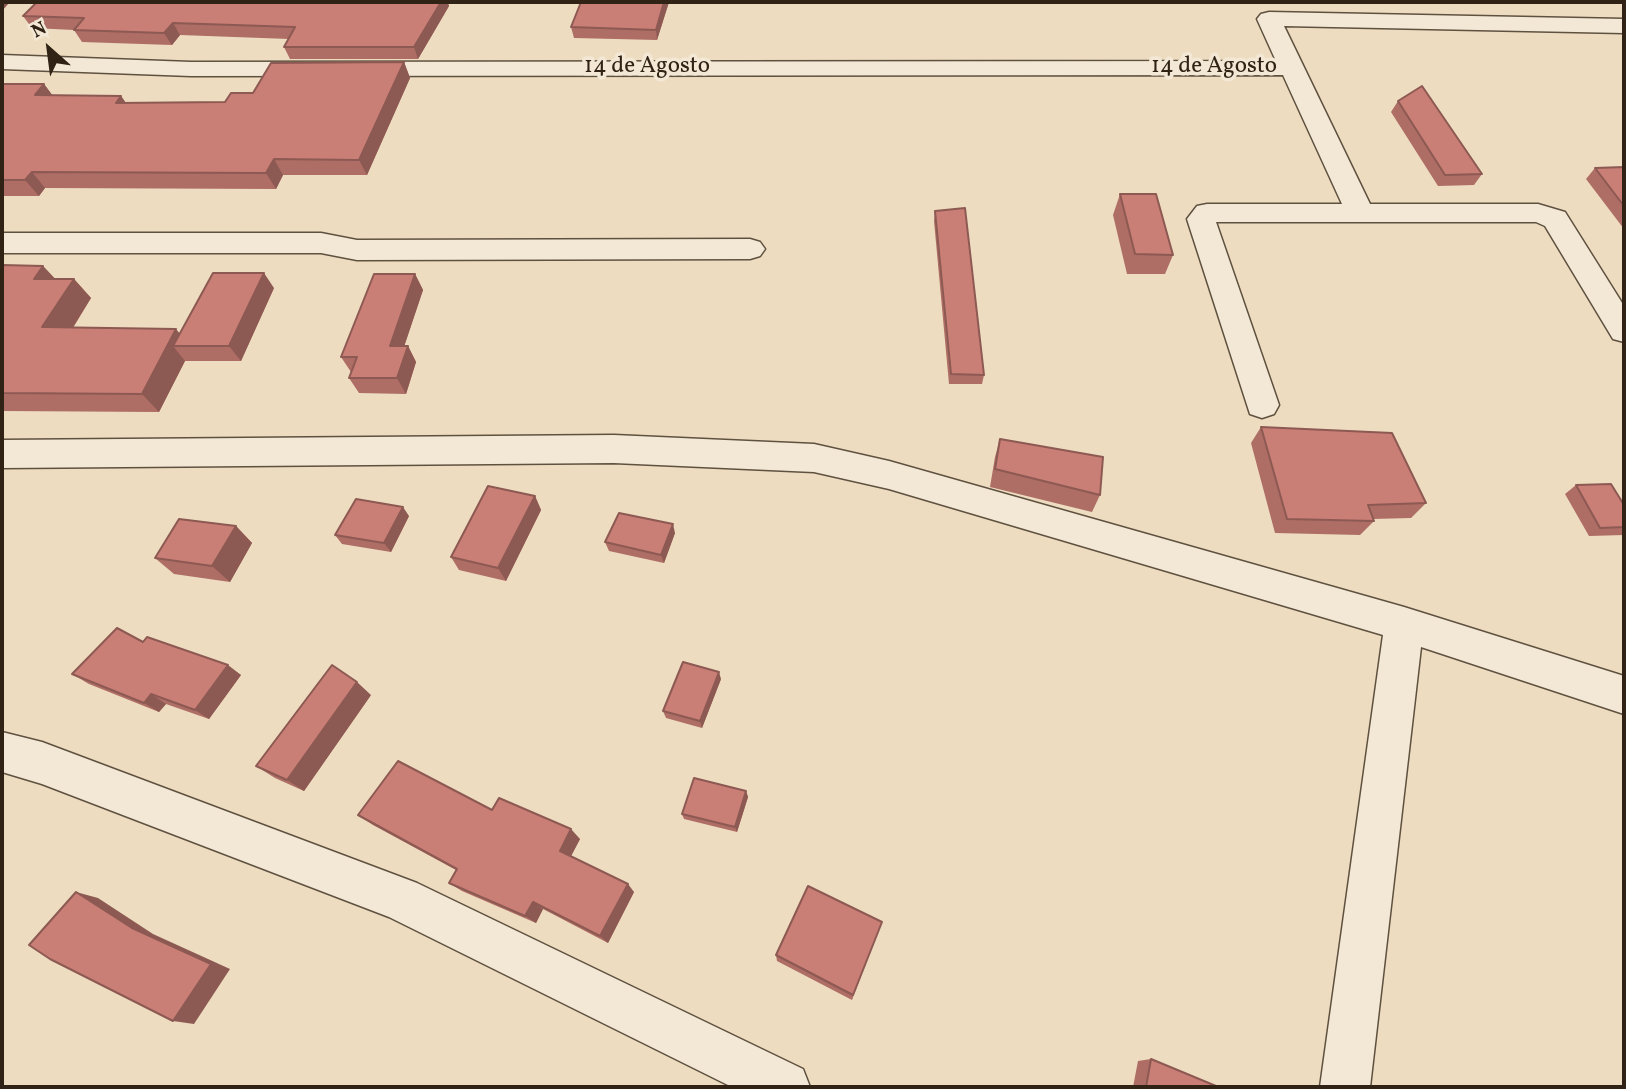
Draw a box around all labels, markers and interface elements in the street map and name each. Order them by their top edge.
north arrow [14,14,84,84]
text: N [27,16,51,45]
street label: 14 de Agosto [584,54,710,82]
street label: 14 de Agosto [1151,54,1277,82]

